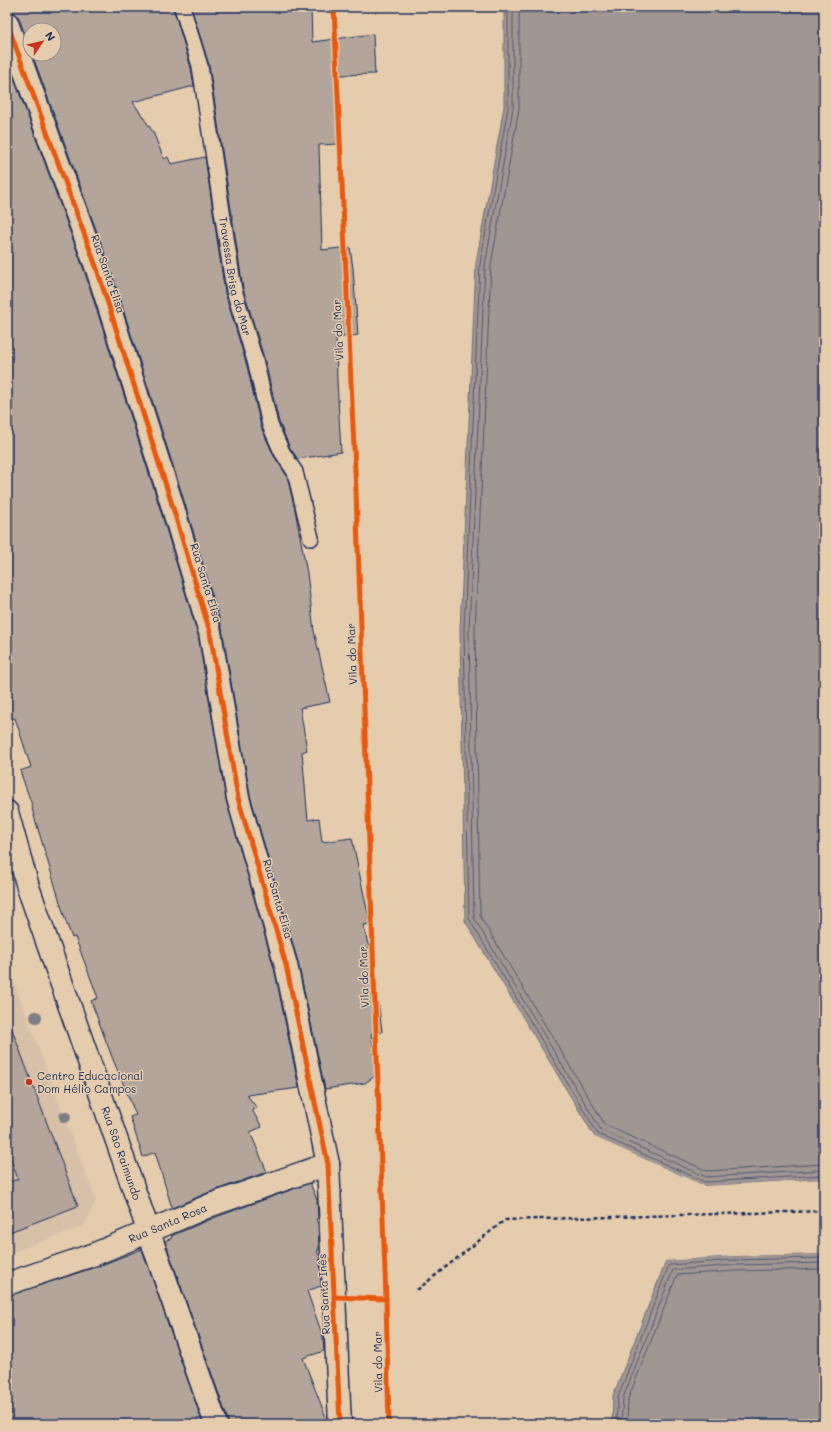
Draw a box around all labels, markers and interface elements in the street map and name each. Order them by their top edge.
north arrow [22,22,62,62]
text: N [42,28,59,44]
street label: Travessa Brisa do Mar [216,215,255,338]
street label: Rua Santa Elisa [88,232,129,315]
street label: Vila do Mar [328,299,347,361]
street label: Rua Santa Elisa [187,541,226,625]
street label: Vila do Mar [343,623,360,685]
street label: Rua Santa Elisa [260,857,297,941]
street label: Vila do Mar [355,946,372,1008]
place label: Centro Educacional Dom Hélio Campos [37,1068,143,1096]
marker: Centro Educacional Dom Hélio Campos [24,1077,34,1087]
street label: Rua São Raimundo [98,1104,145,1202]
street label: Rua Santa Rosa [126,1200,209,1246]
street label: Rua Santa Inês [314,1253,333,1335]
street label: Vila do Mar [369,1331,386,1393]

